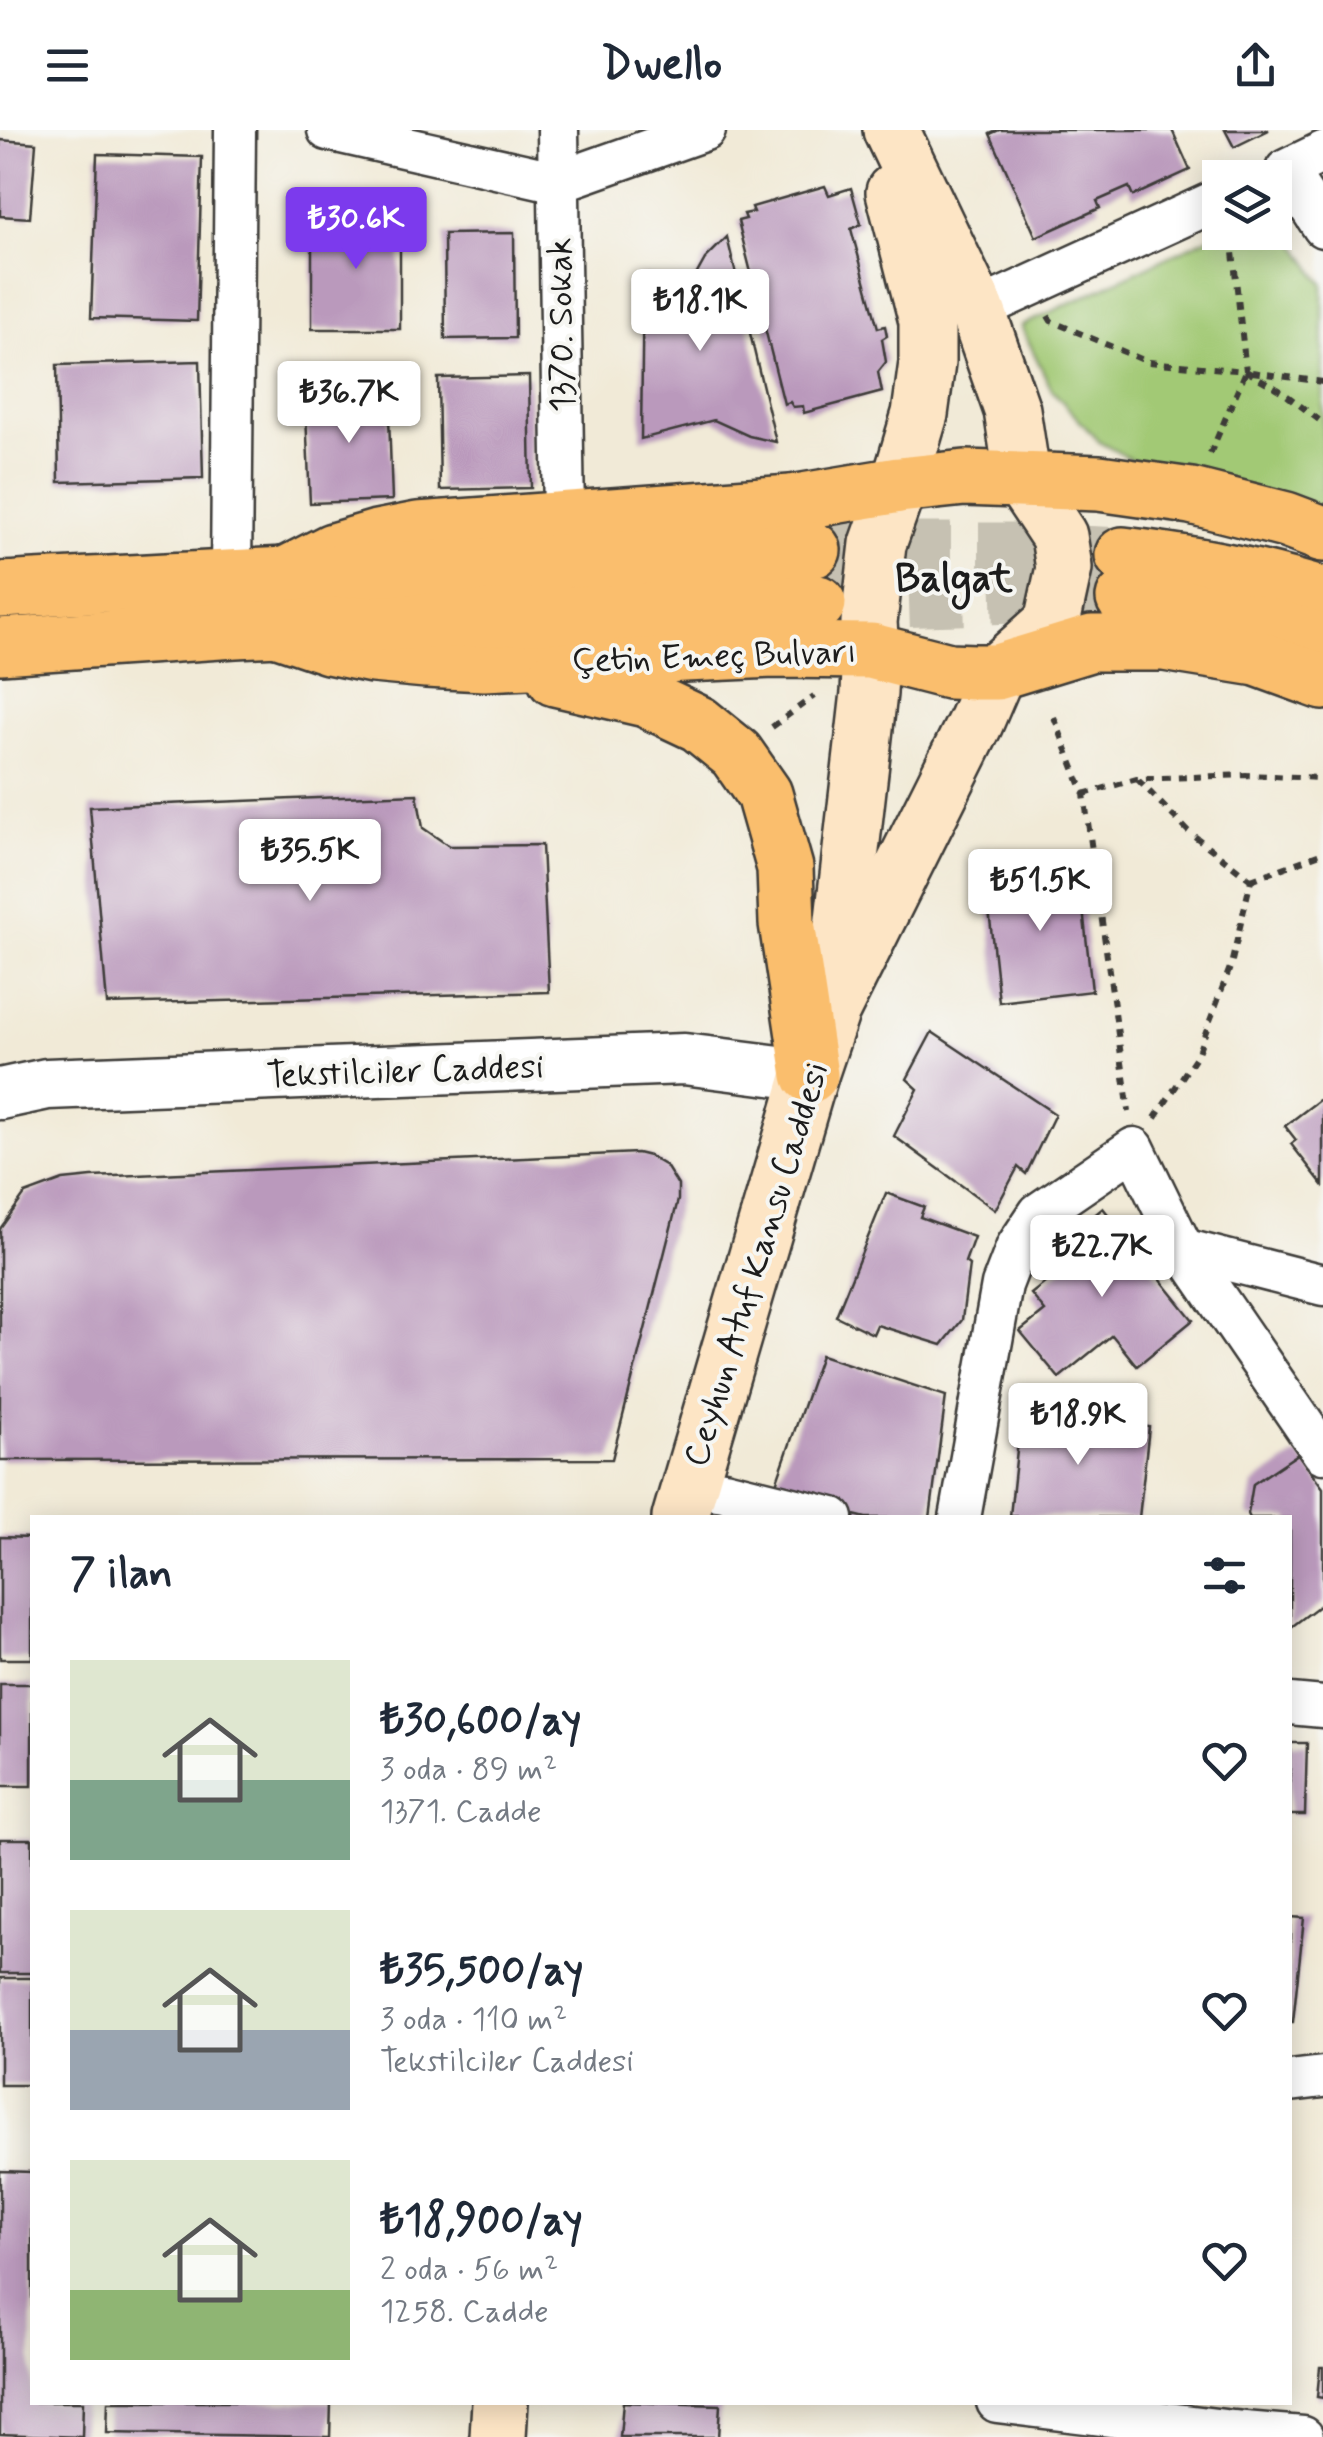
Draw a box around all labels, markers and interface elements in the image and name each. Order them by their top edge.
text: Dwello [601,36,722,95]
icon: menu [40,38,95,93]
icon: share [1228,38,1283,93]
map controls [1202,160,1292,250]
button: layers [1202,160,1292,250]
pin: ₺30.6K [275,187,437,272]
text: ₺30.6K [308,198,404,240]
street label: 1370. Sokak [537,237,587,413]
pin: ₺18.1K [619,269,781,354]
text: ₺18.1K [653,280,747,322]
pin: ₺36.7K [268,361,430,446]
text: ₺36.7K [299,372,399,414]
district label: Balgat [895,554,1013,610]
street label: Çetin Emeç Bulvarı [571,629,857,685]
pin: ₺35.5K [229,819,391,904]
text: ₺35.5K [261,830,359,872]
pin: ₺51.5K [959,849,1121,934]
text: ₺51.5K [990,860,1090,902]
street label: Tekstilciler Caddesi [266,1044,545,1100]
street label: Ceyhun Atuf Kansu Caddesi [673,1057,840,1472]
pin: ₺22.7K [1021,1215,1183,1300]
text: ₺22.7K [1052,1226,1152,1268]
pin: ₺18.9K [997,1383,1159,1468]
text: ₺18.9K [1030,1394,1126,1436]
text: 7 ilan [70,1548,173,1603]
icon: filters [1197,1548,1252,1603]
text: ₺30,600/ay [380,1694,581,1749]
icon: home [150,1700,270,1820]
icon: heart [1197,1733,1252,1788]
text: 3 oda · 89 m² [380,1749,557,1791]
text: 1371. Cadde [380,1791,542,1833]
text: ₺35,500/ay [380,1944,583,1999]
icon: home [150,1950,270,2070]
icon: heart [1197,1983,1252,2038]
text: 3 oda · 110 m² [380,1999,567,2041]
text: Tekstilciler Caddesi [380,2041,634,2083]
text: ₺18,900/ay [380,2194,583,2249]
icon: home [150,2200,270,2320]
icon: heart [1197,2233,1252,2288]
text: 2 oda · 56 m² [380,2249,558,2291]
text: 1258. Cadde [380,2291,549,2333]

